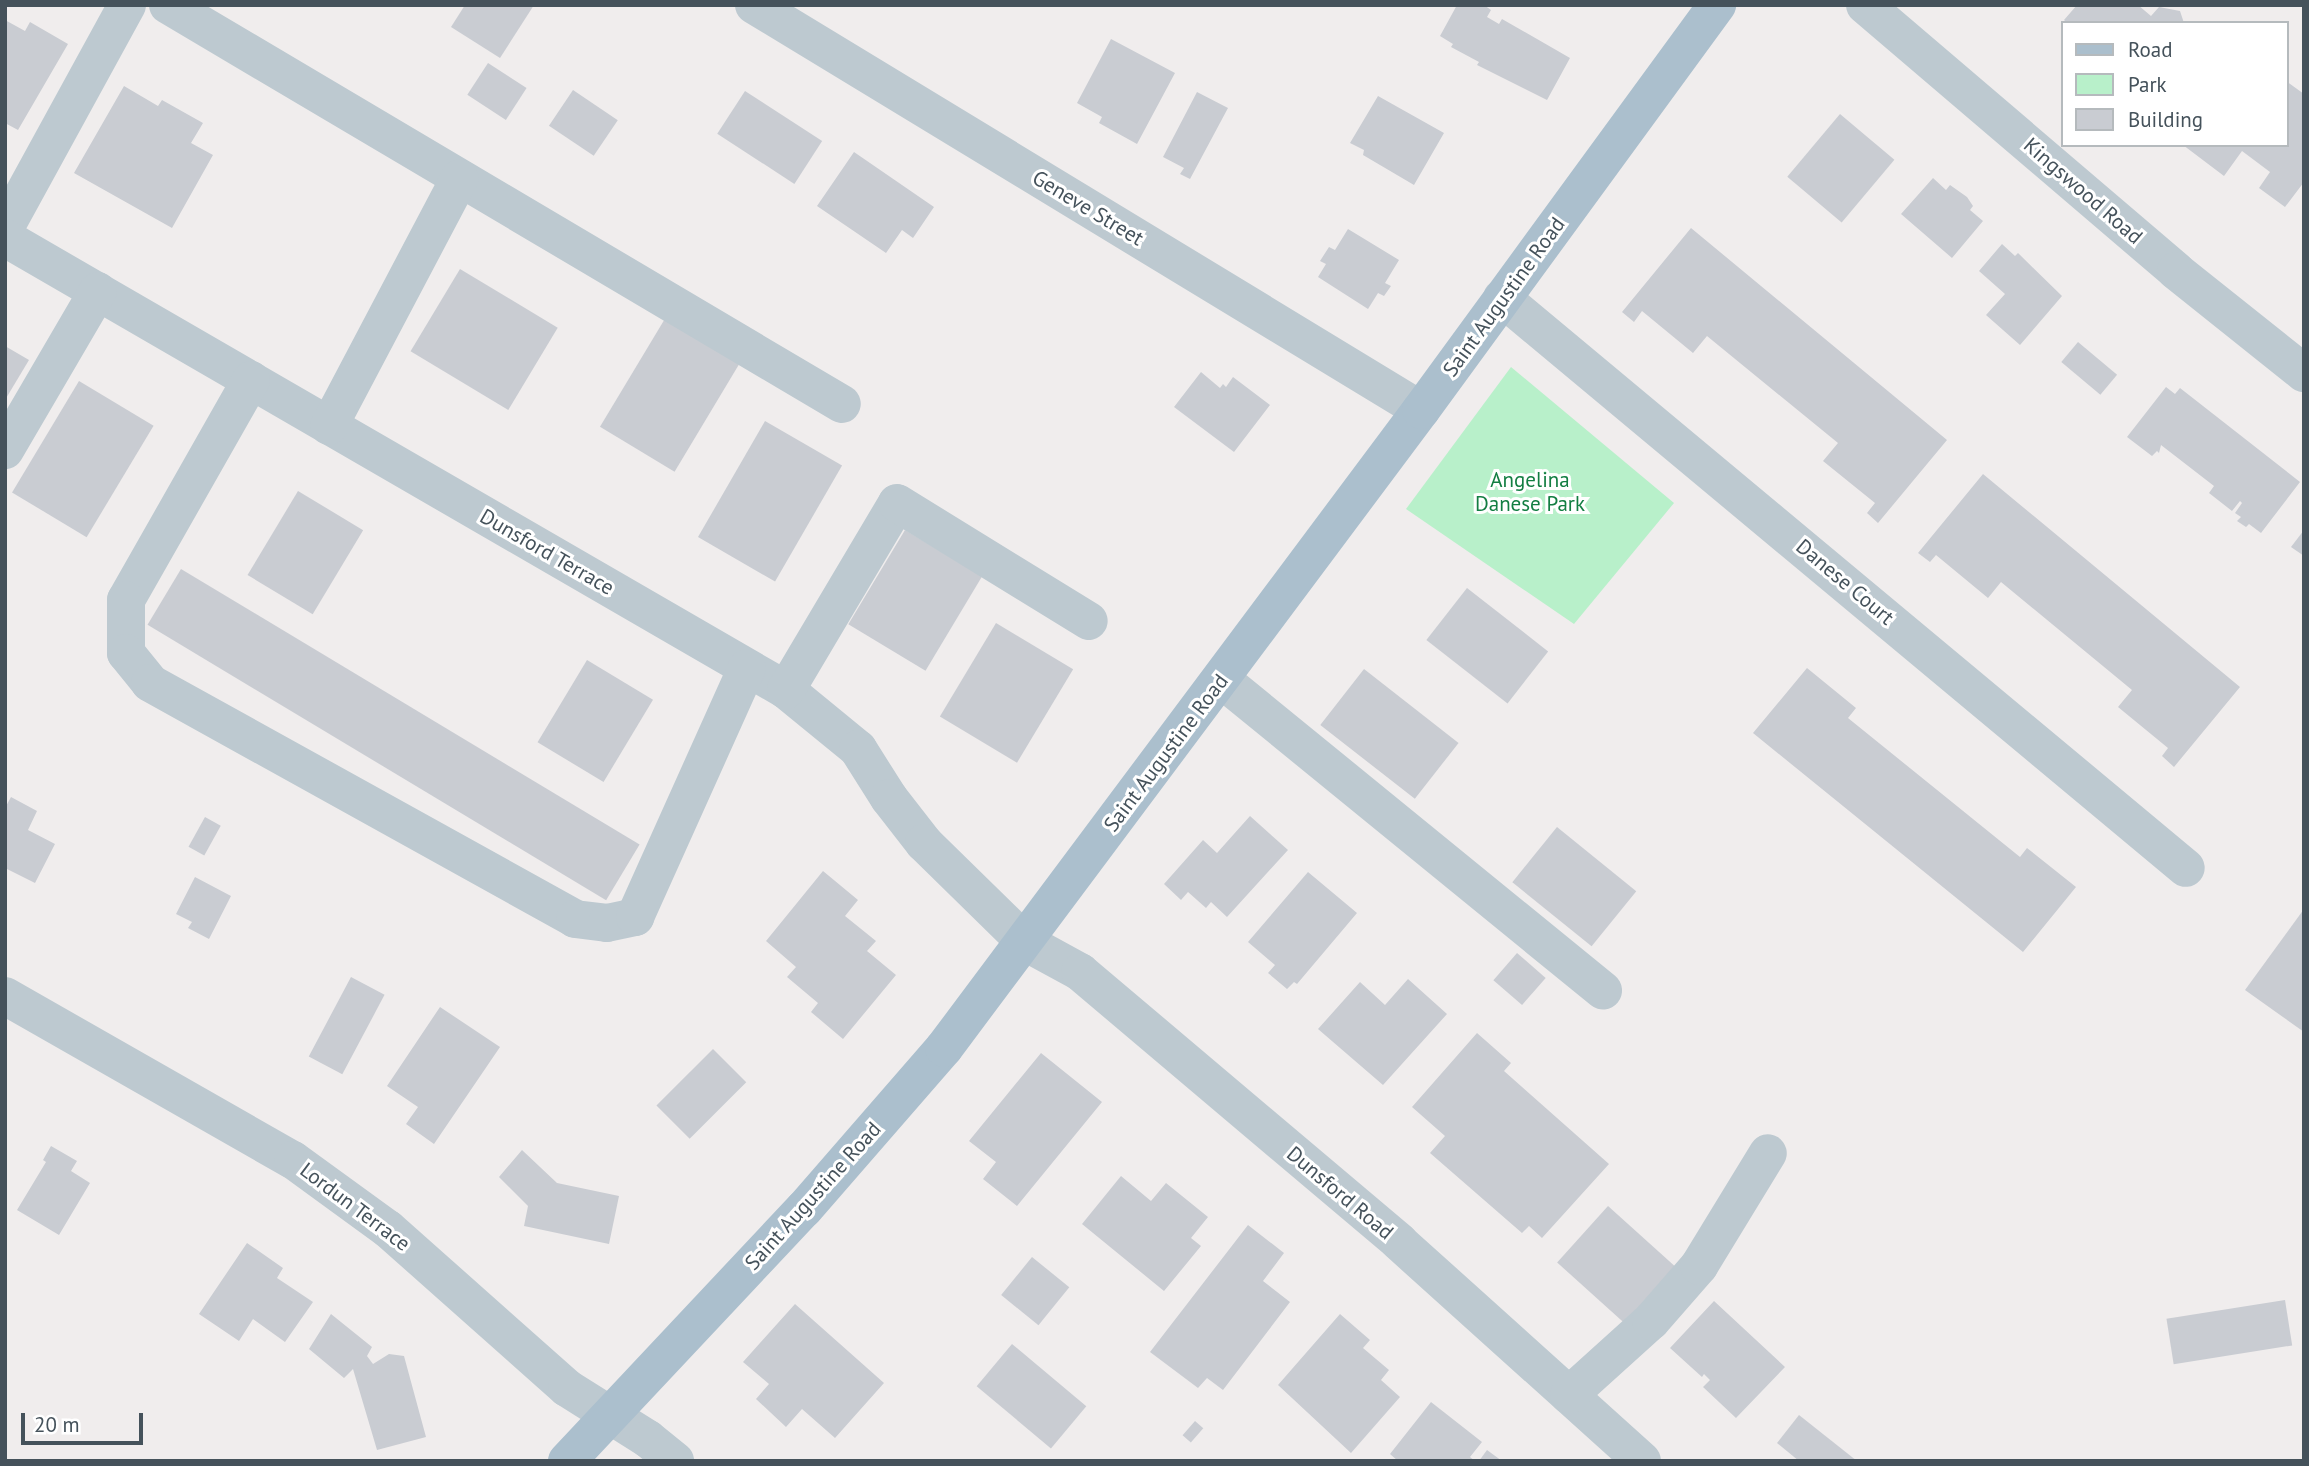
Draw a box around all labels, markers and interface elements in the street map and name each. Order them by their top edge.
legend [2060,21,2288,147]
text: Road [2128,36,2172,63]
text: Park [2128,71,2167,98]
text: Building [2128,106,2203,133]
street label: Kingswood Road [2018,133,2148,249]
street label: Geneve Street [1028,165,1148,251]
street label: Saint Augustine Road [1438,212,1570,382]
park label: Angelina Danese Park [1475,467,1585,517]
street label: Dunsford Terrace [475,503,619,601]
street label: Danese Court [1791,534,1899,630]
street label: Saint Augustine Road [1098,669,1234,837]
street label: Saint Augustine Road [740,1116,886,1276]
street label: Dunsford Road [1281,1141,1399,1245]
street label: Lordun Terrace [295,1157,415,1257]
scale bar [24,1400,147,1444]
text: 20 m [34,1411,80,1438]

